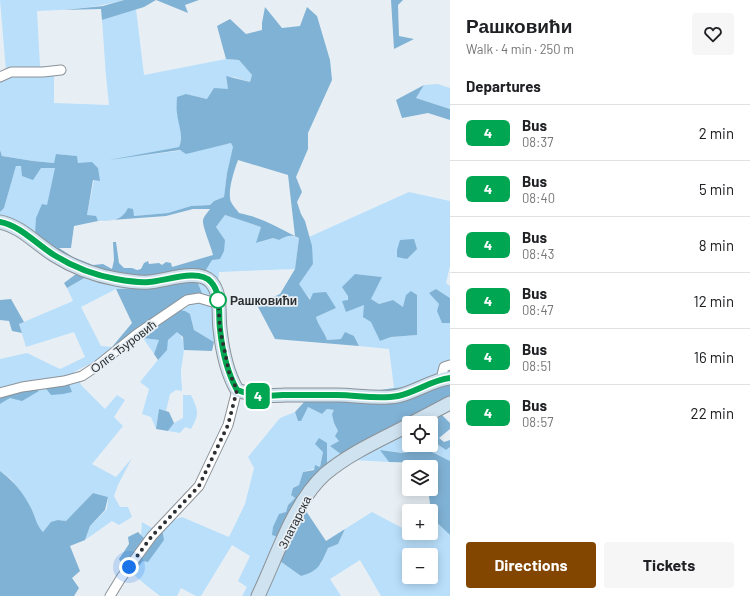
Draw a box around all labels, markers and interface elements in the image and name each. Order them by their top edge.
button: heart [692,13,734,55]
text: Рашковићи [466,14,572,37]
text: Walk · 4 min · 250 m [466,41,574,57]
text: Departures [466,77,541,95]
text: Bus [522,116,547,134]
text: 4 [484,124,492,141]
text: 2 min [699,124,734,142]
text: 08:37 [522,134,553,150]
text: Bus [522,172,547,190]
text: 4 [484,180,492,197]
text: 5 min [699,180,734,198]
text: 08:40 [522,190,555,206]
text: Bus [522,228,547,246]
text: 4 [484,236,492,253]
text: 8 min [699,236,734,254]
text: 08:43 [522,246,554,262]
text: Bus [522,284,547,302]
marker: Рашковићи [209,291,227,309]
text: 4 [484,292,492,309]
text: 12 min [693,292,734,310]
place label: Рашковићи [230,293,297,307]
text: 08:47 [522,302,553,318]
street label: Олге Ђуровић [87,317,159,376]
text: Bus [522,340,547,358]
text: 4 [484,348,492,365]
text: 16 min [694,348,734,366]
text: 08:51 [522,358,551,374]
line badge: 4 [245,383,271,409]
text: 4 [254,387,262,404]
text: Bus [522,396,547,414]
text: 4 [484,404,492,421]
text: 22 min [691,404,734,422]
text: 08:57 [522,414,553,430]
map controls [402,416,438,584]
button: locate [402,416,438,452]
button: layers [402,460,438,496]
street label: Златарска [275,493,314,551]
button: + [402,504,438,540]
button: Directions [466,542,596,588]
button: Tickets [604,542,734,588]
button: − [402,548,438,584]
your location [119,557,139,577]

